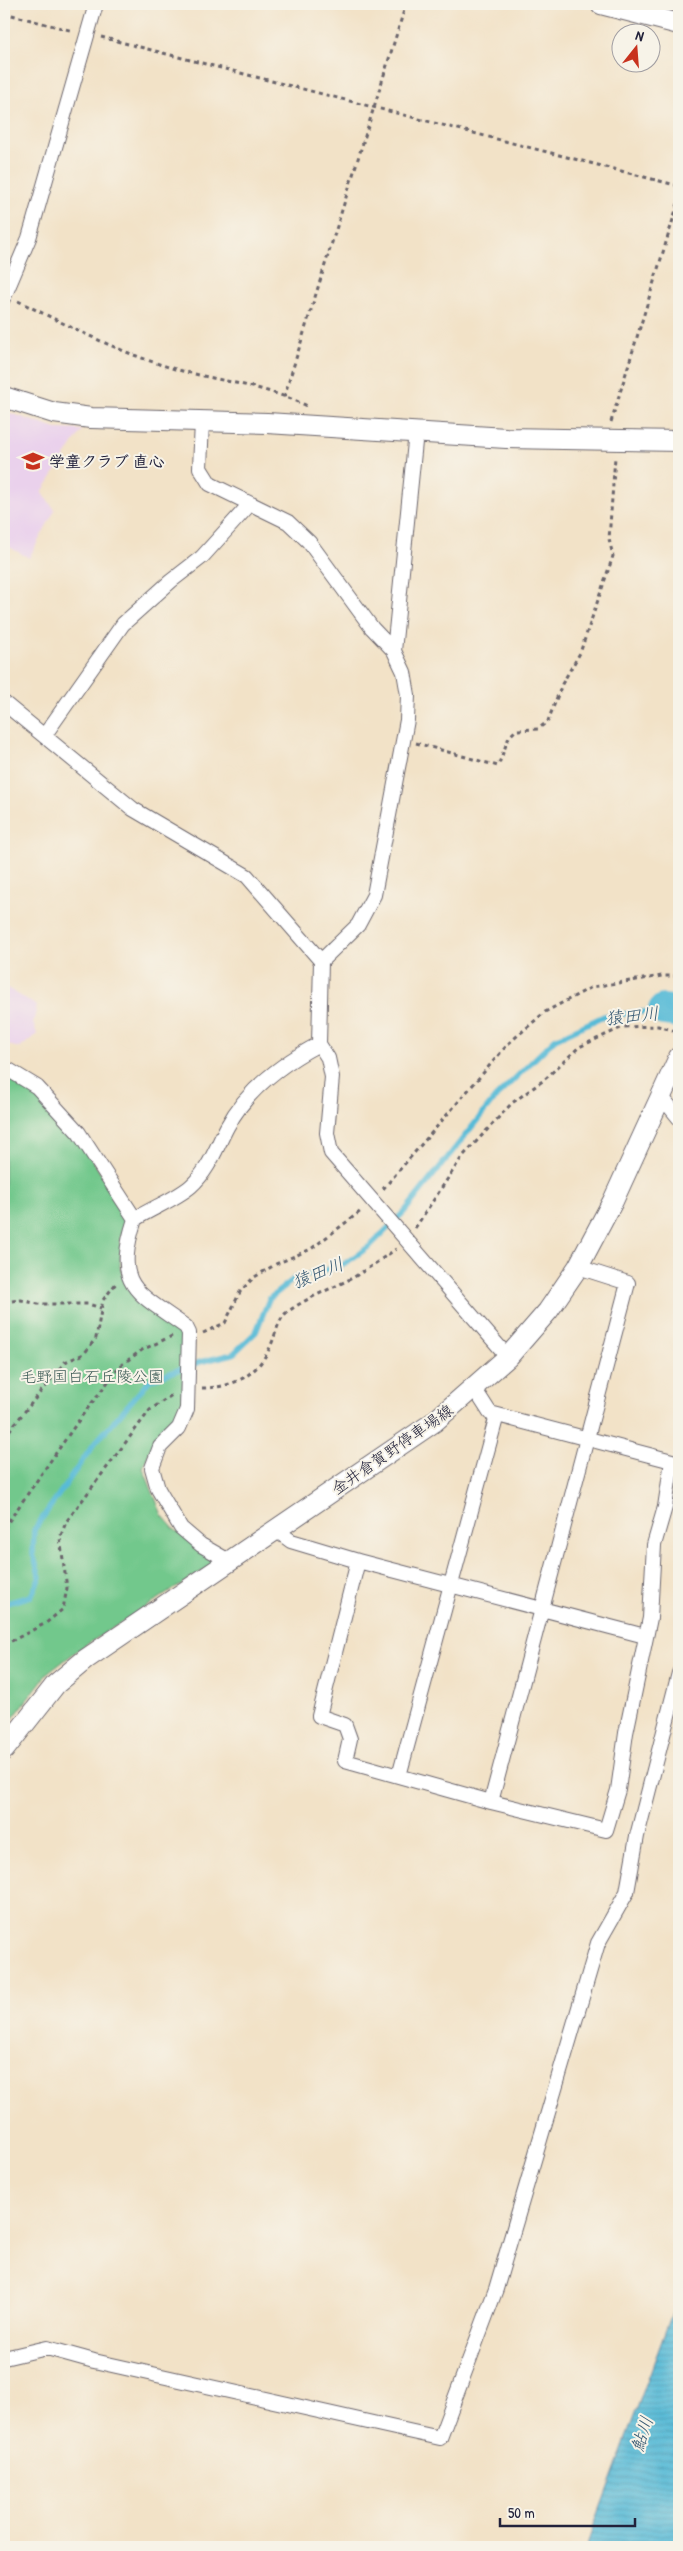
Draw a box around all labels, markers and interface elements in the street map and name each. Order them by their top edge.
north arrow [610,22,660,72]
text: N [634,25,647,45]
school or university icon: 学童クラブ 直心 [20,448,46,474]
place label: 学童クラブ 直心 [49,450,165,472]
water label: 猿田川 [604,1000,660,1031]
water label: 猿田川 [288,1251,348,1294]
park label: 毛野国白石丘陵公園 [20,1365,164,1387]
street label: 金井倉賀野停車場線 [327,1399,457,1499]
water label: 鮎川 [624,2413,659,2455]
scale bar [500,2496,636,2528]
text: 50 m [508,2502,535,2523]

